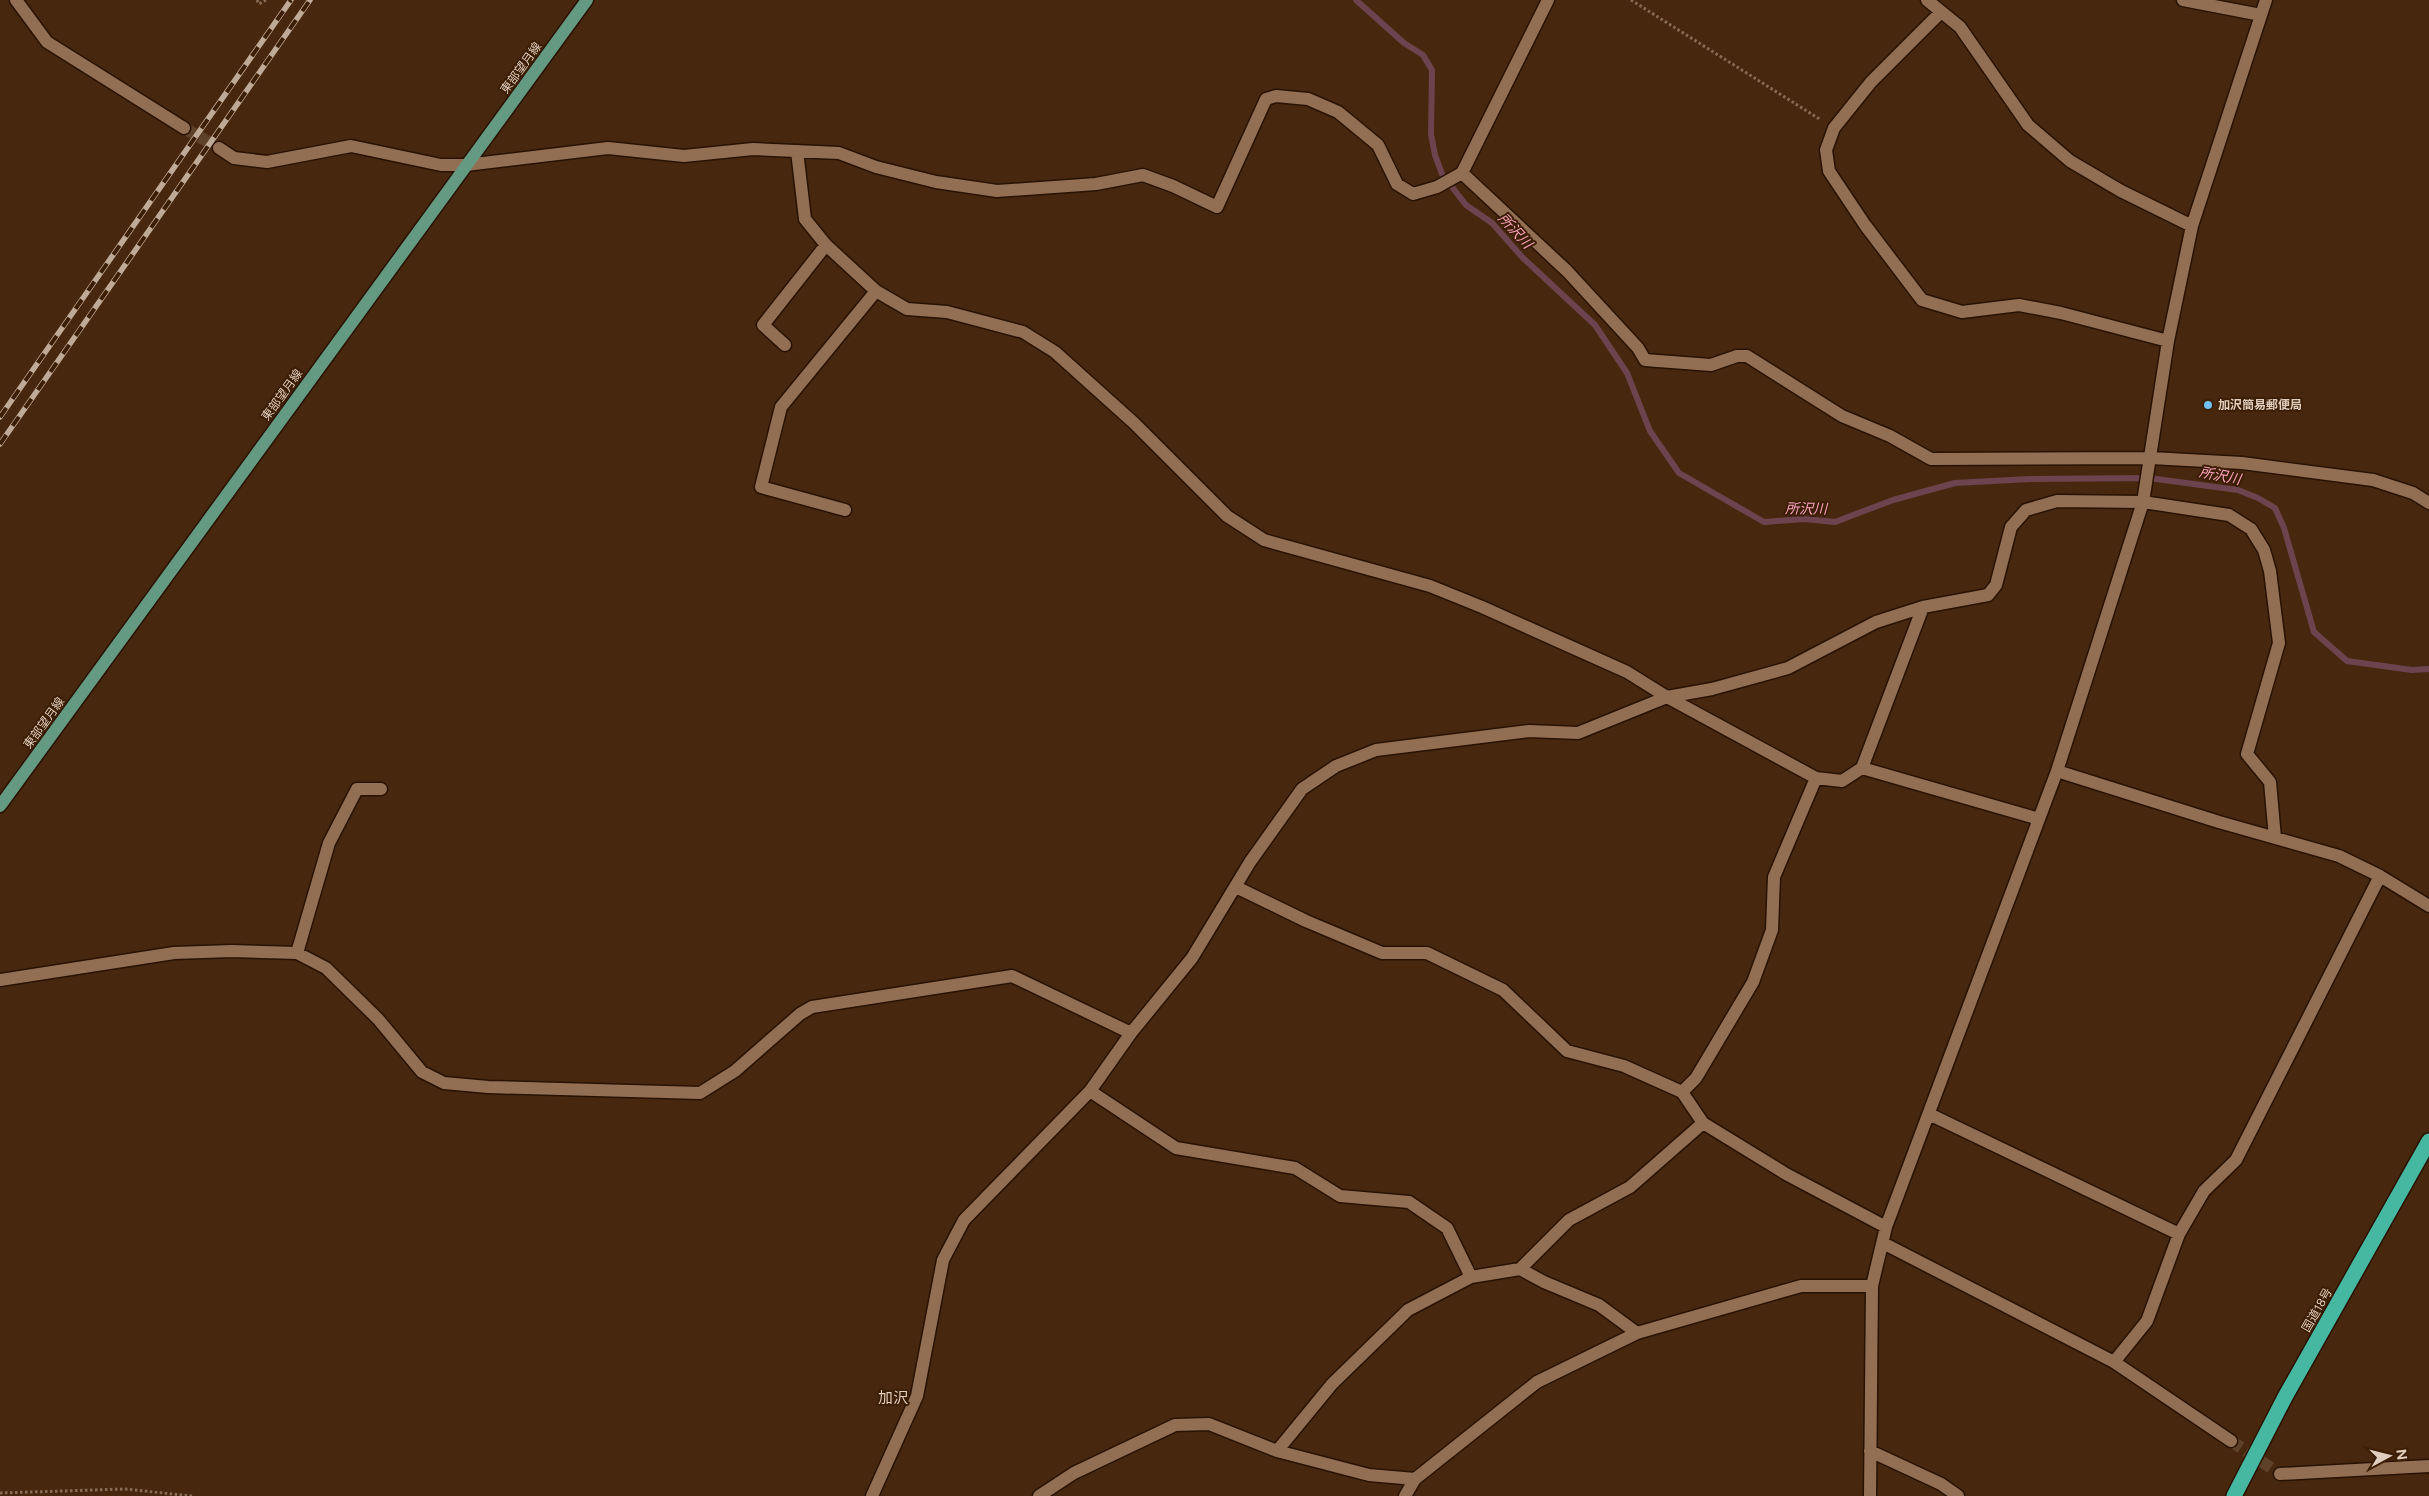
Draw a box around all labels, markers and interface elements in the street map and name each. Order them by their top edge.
street label: 東部望月線 [498,40,544,96]
water label: 所沢川 [1494,210,1537,254]
street label: 東部望月線 [259,367,305,423]
place label: 加沢簡易郵便局 [2218,398,2302,412]
marker: 加沢簡易郵便局 [2202,399,2214,411]
water label: 所沢川 [2198,464,2244,489]
water label: 所沢川 [1785,500,1829,518]
street label: 東部望月線 [21,695,67,751]
street label: 国道18号 [2299,1286,2335,1334]
district label: 加沢 [878,1389,908,1407]
north arrow [2364,1431,2414,1481]
text: N [2392,1448,2411,1461]

